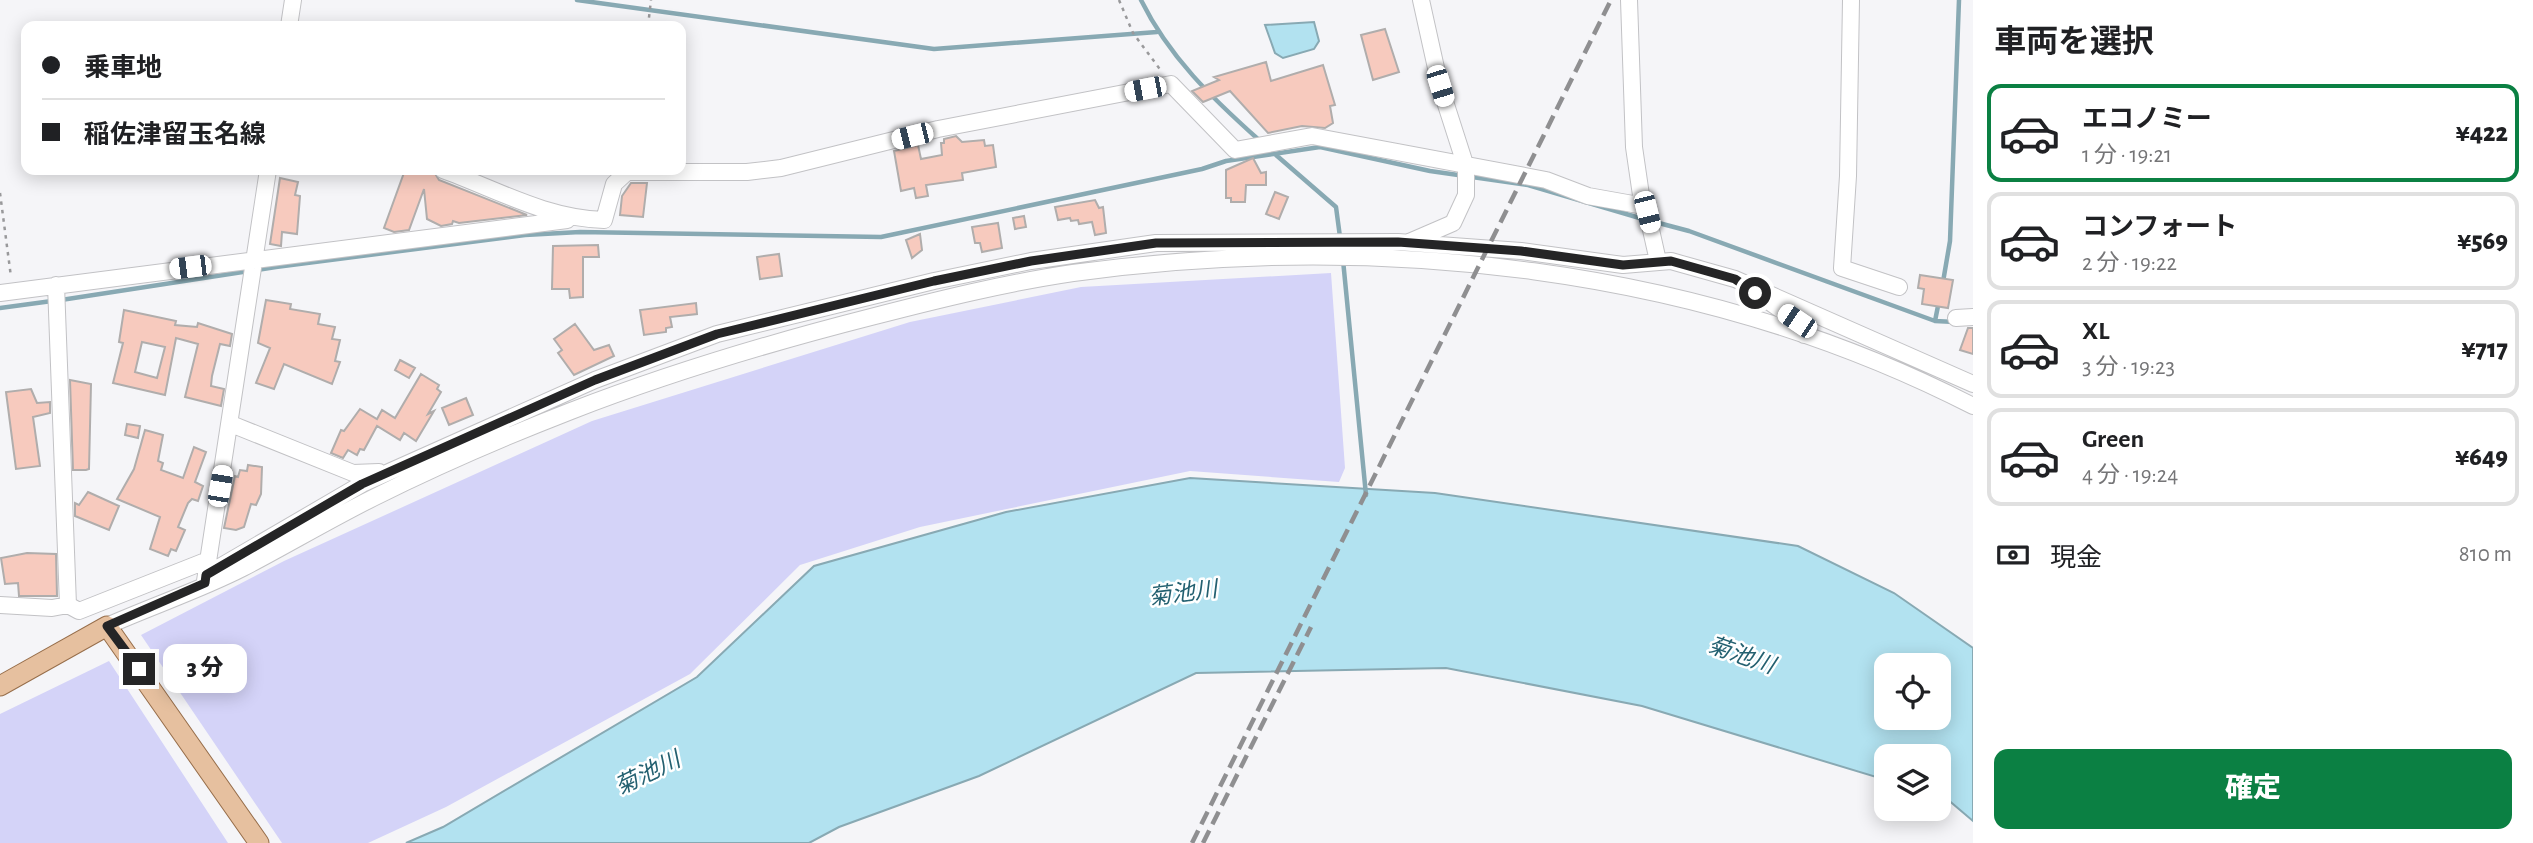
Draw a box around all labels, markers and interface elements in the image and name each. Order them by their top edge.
text: 車両を選択 [1994,26,2154,58]
text: 乗車地 [84,55,162,81]
car [1424,63,1457,109]
car [1123,75,1168,103]
icon: car [1998,102,2061,165]
text: エコノミー [2082,106,2212,132]
text: ¥422 [2455,120,2508,146]
car [890,121,935,151]
text: 稲佐津留玉名線 [84,122,266,148]
text: 1 分 · 19:21 [2082,144,2172,167]
car [1632,189,1663,235]
icon: car [1998,210,2061,273]
text: コンフォート [2082,214,2237,240]
text: ¥569 [2457,228,2508,254]
text: 2 分 · 19:22 [2082,252,2177,275]
car [168,254,213,280]
route start [1739,277,1771,309]
car [1774,301,1821,341]
icon: car [1998,318,2061,381]
text: XL [2082,318,2109,344]
text: ¥717 [2461,336,2508,362]
text: 3 分 · 19:23 [2082,356,2175,379]
icon: car [1998,426,2061,489]
text: Green [2082,426,2144,452]
text: ¥649 [2455,444,2508,470]
car [207,463,234,509]
text: 4 分 · 19:24 [2082,464,2178,487]
icon: cash [1994,536,2032,574]
text: 810 m [2459,543,2512,566]
text: 現金 [2050,545,2102,571]
water label: 菊池川 [1147,576,1222,610]
water label: 菊池川 [1705,632,1781,679]
callout: 3 分 [164,644,248,694]
route end [123,653,155,685]
map controls [1874,653,1951,821]
button: locate [1874,653,1951,730]
text: 3 分 [187,657,223,680]
button: layers [1874,744,1951,821]
water label: 菊池川 [611,745,687,799]
button: 確定 [1994,749,2512,829]

